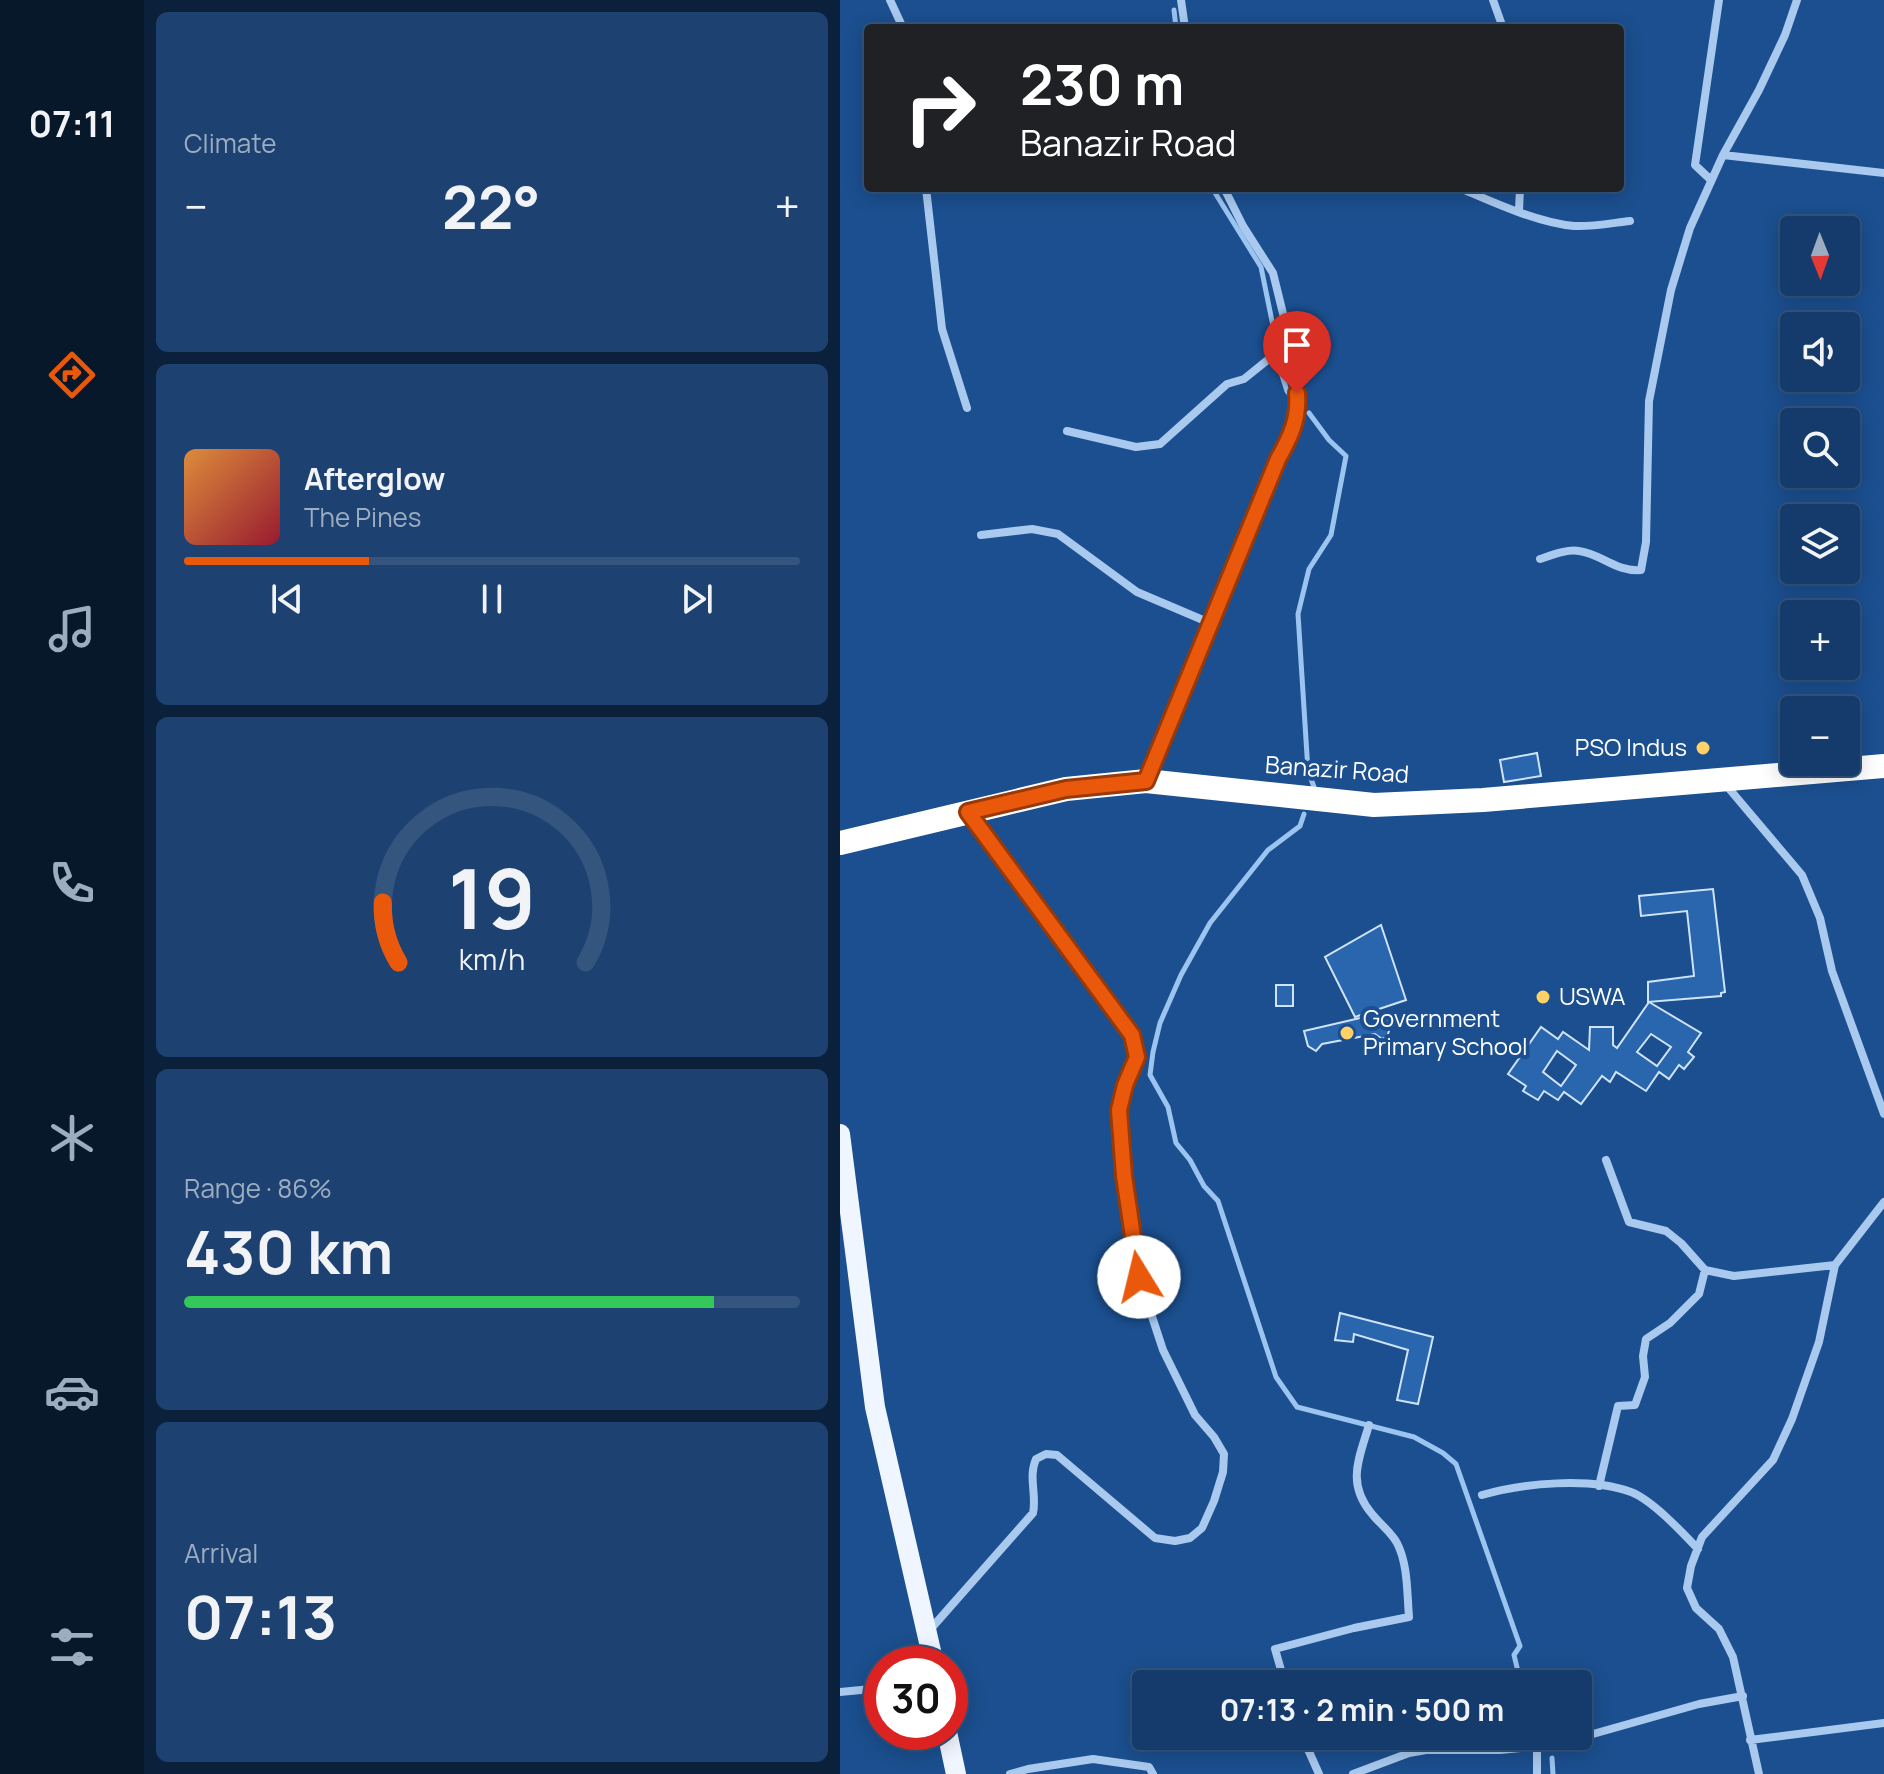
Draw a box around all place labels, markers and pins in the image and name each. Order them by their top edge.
pin [1263,311,1331,393]
place label: PSO Indus [1575,730,1687,763]
marker: PSO Indus [1694,739,1712,757]
place label: USWA [1559,979,1625,1012]
marker: USWA [1534,988,1552,1006]
place label: Government Primary School [1363,1001,1528,1062]
marker: Government Primary School [1338,1024,1356,1042]

